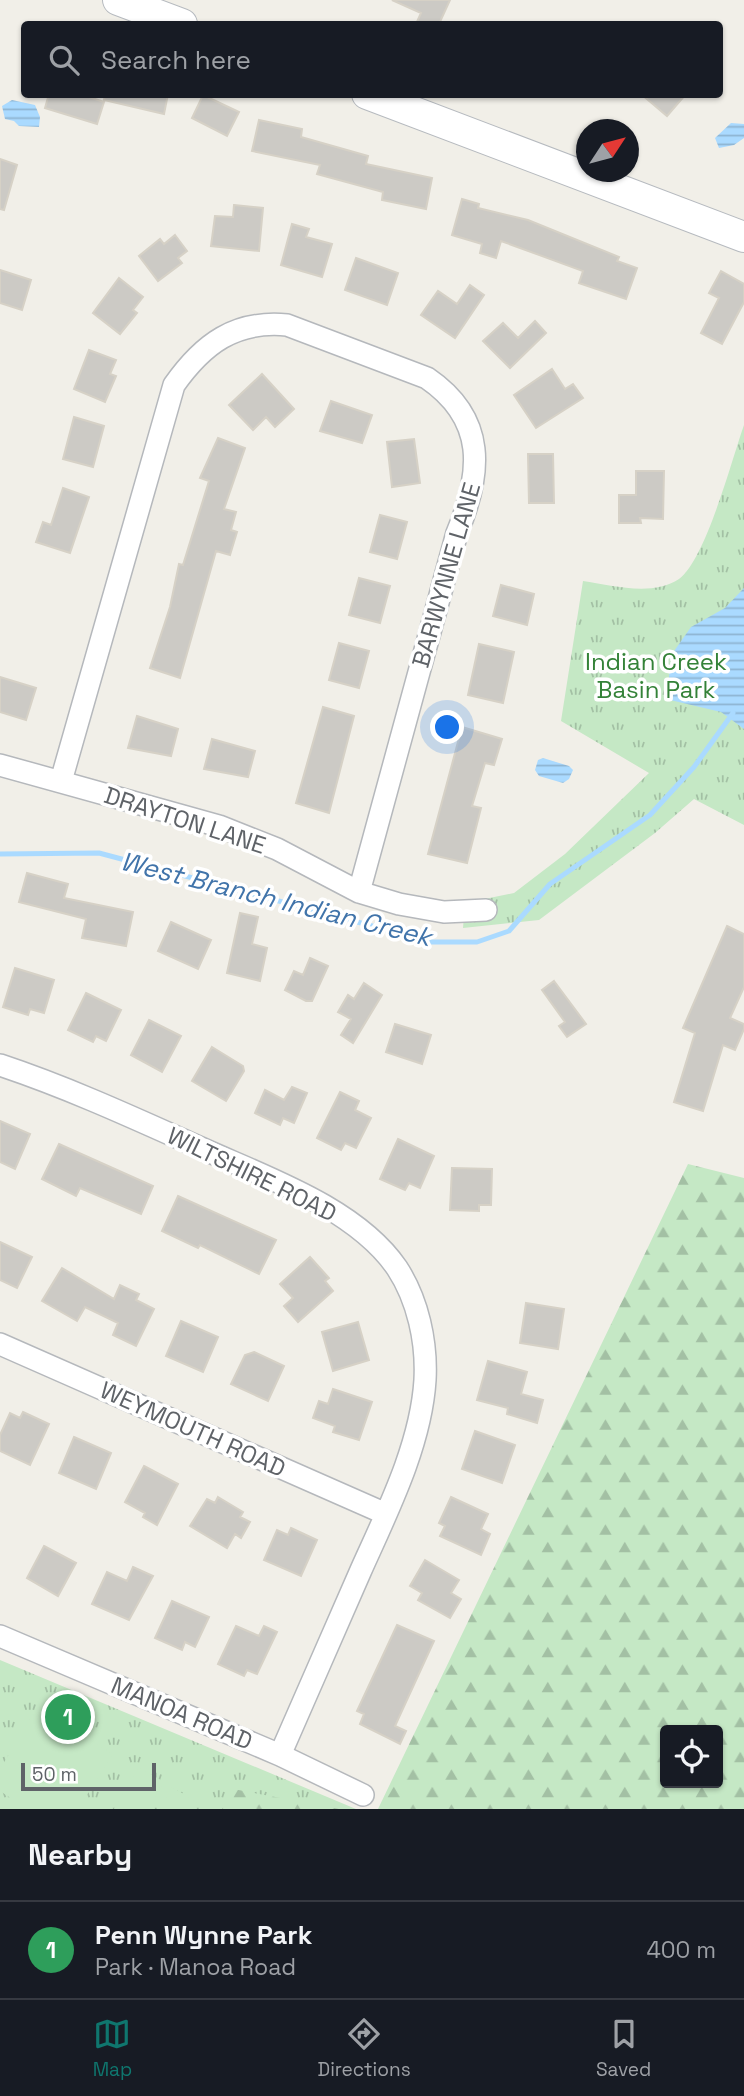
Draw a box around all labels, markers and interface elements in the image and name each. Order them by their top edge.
search box [21,21,723,98]
icon: search [45,41,83,79]
text: Search here [101,43,251,77]
north arrow [576,119,639,182]
street label: BARWYNNE LANE [405,479,487,671]
park label: Indian Creek Basin Park [585,646,727,705]
your location [430,710,464,744]
street label: DRAYTON LANE [100,779,270,861]
water label: West Branch Indian Creek [117,844,438,955]
street label: WILTSHIRE ROAD [162,1120,342,1228]
street label: WEYMOUTH ROAD [95,1374,291,1484]
street label: MANOA ROAD [107,1669,257,1757]
pin: 1 [45,1691,91,1743]
map controls [660,1725,723,1788]
button: locate [660,1725,723,1788]
scale bar [21,1760,156,1792]
text: 50 m [32,1762,77,1787]
text: Nearby [28,1835,132,1874]
text: Penn Wynne Park [95,1918,312,1952]
text: 1 [46,1935,56,1965]
text: 400 m [646,1935,716,1965]
text: Park · Manoa Road [95,1952,296,1982]
tab: Map [93,2015,132,2082]
tab: Directions [318,2015,411,2082]
tab: Saved [596,2015,651,2082]

